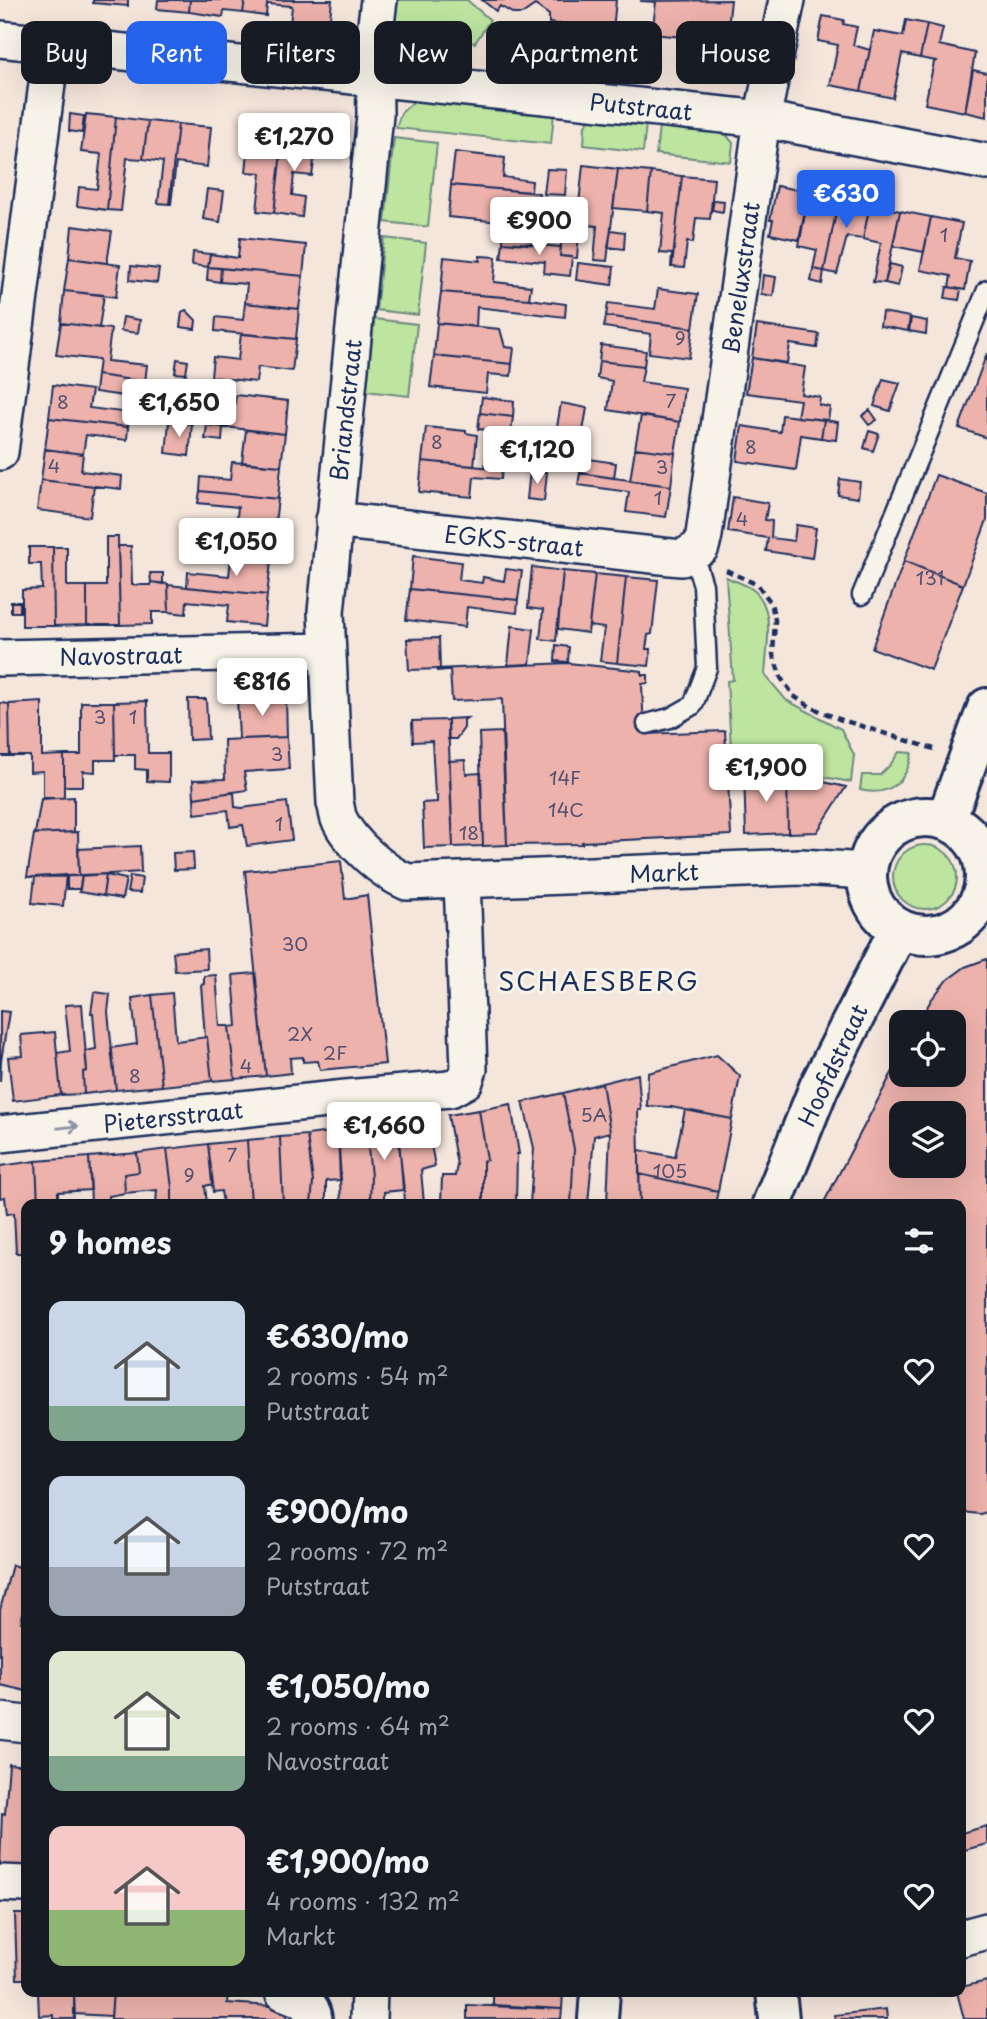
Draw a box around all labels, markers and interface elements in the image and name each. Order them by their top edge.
chip: Buy [21,21,112,84]
chip: Rent [126,21,227,84]
chip: Filters [241,21,360,84]
chip: New [374,21,472,84]
chip: Apartment [486,21,662,84]
chip: House [676,21,795,84]
street label: Putstraat [588,83,694,129]
pin: €1,270 [237,114,351,173]
text: €1,270 [254,118,334,153]
pin: €630 [805,170,887,230]
text: €630 [813,175,879,210]
pin: €900 [498,198,580,257]
street label: Beneluxstraat [712,200,768,356]
text: €900 [506,202,572,237]
house number: 1 [940,220,948,248]
house number: 9 [674,323,686,351]
street label: Briandstraat [320,337,370,483]
pin: €1,650 [122,380,236,439]
text: €1,650 [138,384,220,419]
house number: 7 [666,386,677,414]
house number: 8 [57,387,69,415]
pin: €1,120 [480,426,594,486]
house number: 8 [431,427,443,455]
text: €1,120 [499,431,575,466]
house number: 8 [745,432,757,460]
house number: 4 [48,451,60,479]
house number: 3 [656,452,668,480]
house number: 1 [654,483,662,511]
house number: 4 [736,504,748,532]
street label: EGKS-straat [443,515,585,565]
pin: €1,050 [179,518,293,578]
text: €1,050 [195,523,277,558]
house number: 131 [916,563,944,591]
street label: Navostraat [59,636,183,674]
pin: €816 [221,658,303,718]
text: €816 [233,663,291,698]
house number: 3 [94,702,106,730]
house number: 1 [129,702,137,730]
house number: 3 [271,739,283,767]
pin: €1,900 [709,744,823,804]
text: €1,900 [725,749,807,784]
house number: 14F [549,763,581,791]
house number: 14C [548,795,584,823]
house number: 1 [275,809,283,837]
house number: 18 [459,818,479,846]
street label: Markt [629,853,699,891]
house number: 30 [282,929,308,957]
district label: SCHAESBERG [498,961,700,1000]
street label: Hoofdstraat [788,998,876,1132]
map controls [889,1010,966,1178]
button: locate [889,1010,966,1087]
house number: 2X [287,1019,313,1047]
house number: 2F [323,1038,347,1066]
house number: 4 [240,1051,252,1079]
house number: 8 [129,1061,141,1089]
street label: Pietersstraat [101,1091,245,1141]
house number: 5A [581,1100,607,1128]
button: layers [889,1101,966,1178]
pin: €1,660 [327,1102,441,1162]
text: €1,660 [343,1107,425,1142]
one-way arrow [56,1120,79,1133]
house number: 7 [227,1140,238,1168]
house number: 105 [653,1156,687,1184]
house number: 9 [183,1160,195,1188]
text: 9 homes [49,1219,171,1264]
icon: filters [900,1222,938,1260]
text: €630/mo [266,1313,409,1358]
icon: home [105,1329,189,1413]
icon: heart [900,1352,938,1390]
text: 2 rooms · 54 m² [266,1358,449,1393]
text: Putstraat [266,1393,369,1428]
text: €900/mo [266,1488,408,1533]
icon: home [105,1504,189,1588]
icon: heart [900,1527,938,1565]
text: 2 rooms · 72 m² [266,1533,448,1568]
text: Putstraat [266,1568,369,1603]
text: €1,050/mo [266,1663,430,1708]
icon: home [105,1679,189,1763]
icon: heart [900,1702,938,1740]
text: 2 rooms · 64 m² [266,1708,450,1743]
text: Navostraat [266,1743,389,1778]
text: €1,900/mo [266,1838,429,1883]
icon: home [105,1854,189,1938]
icon: heart [900,1877,938,1915]
text: 4 rooms · 132 m² [266,1883,460,1918]
text: Markt [266,1918,335,1953]

